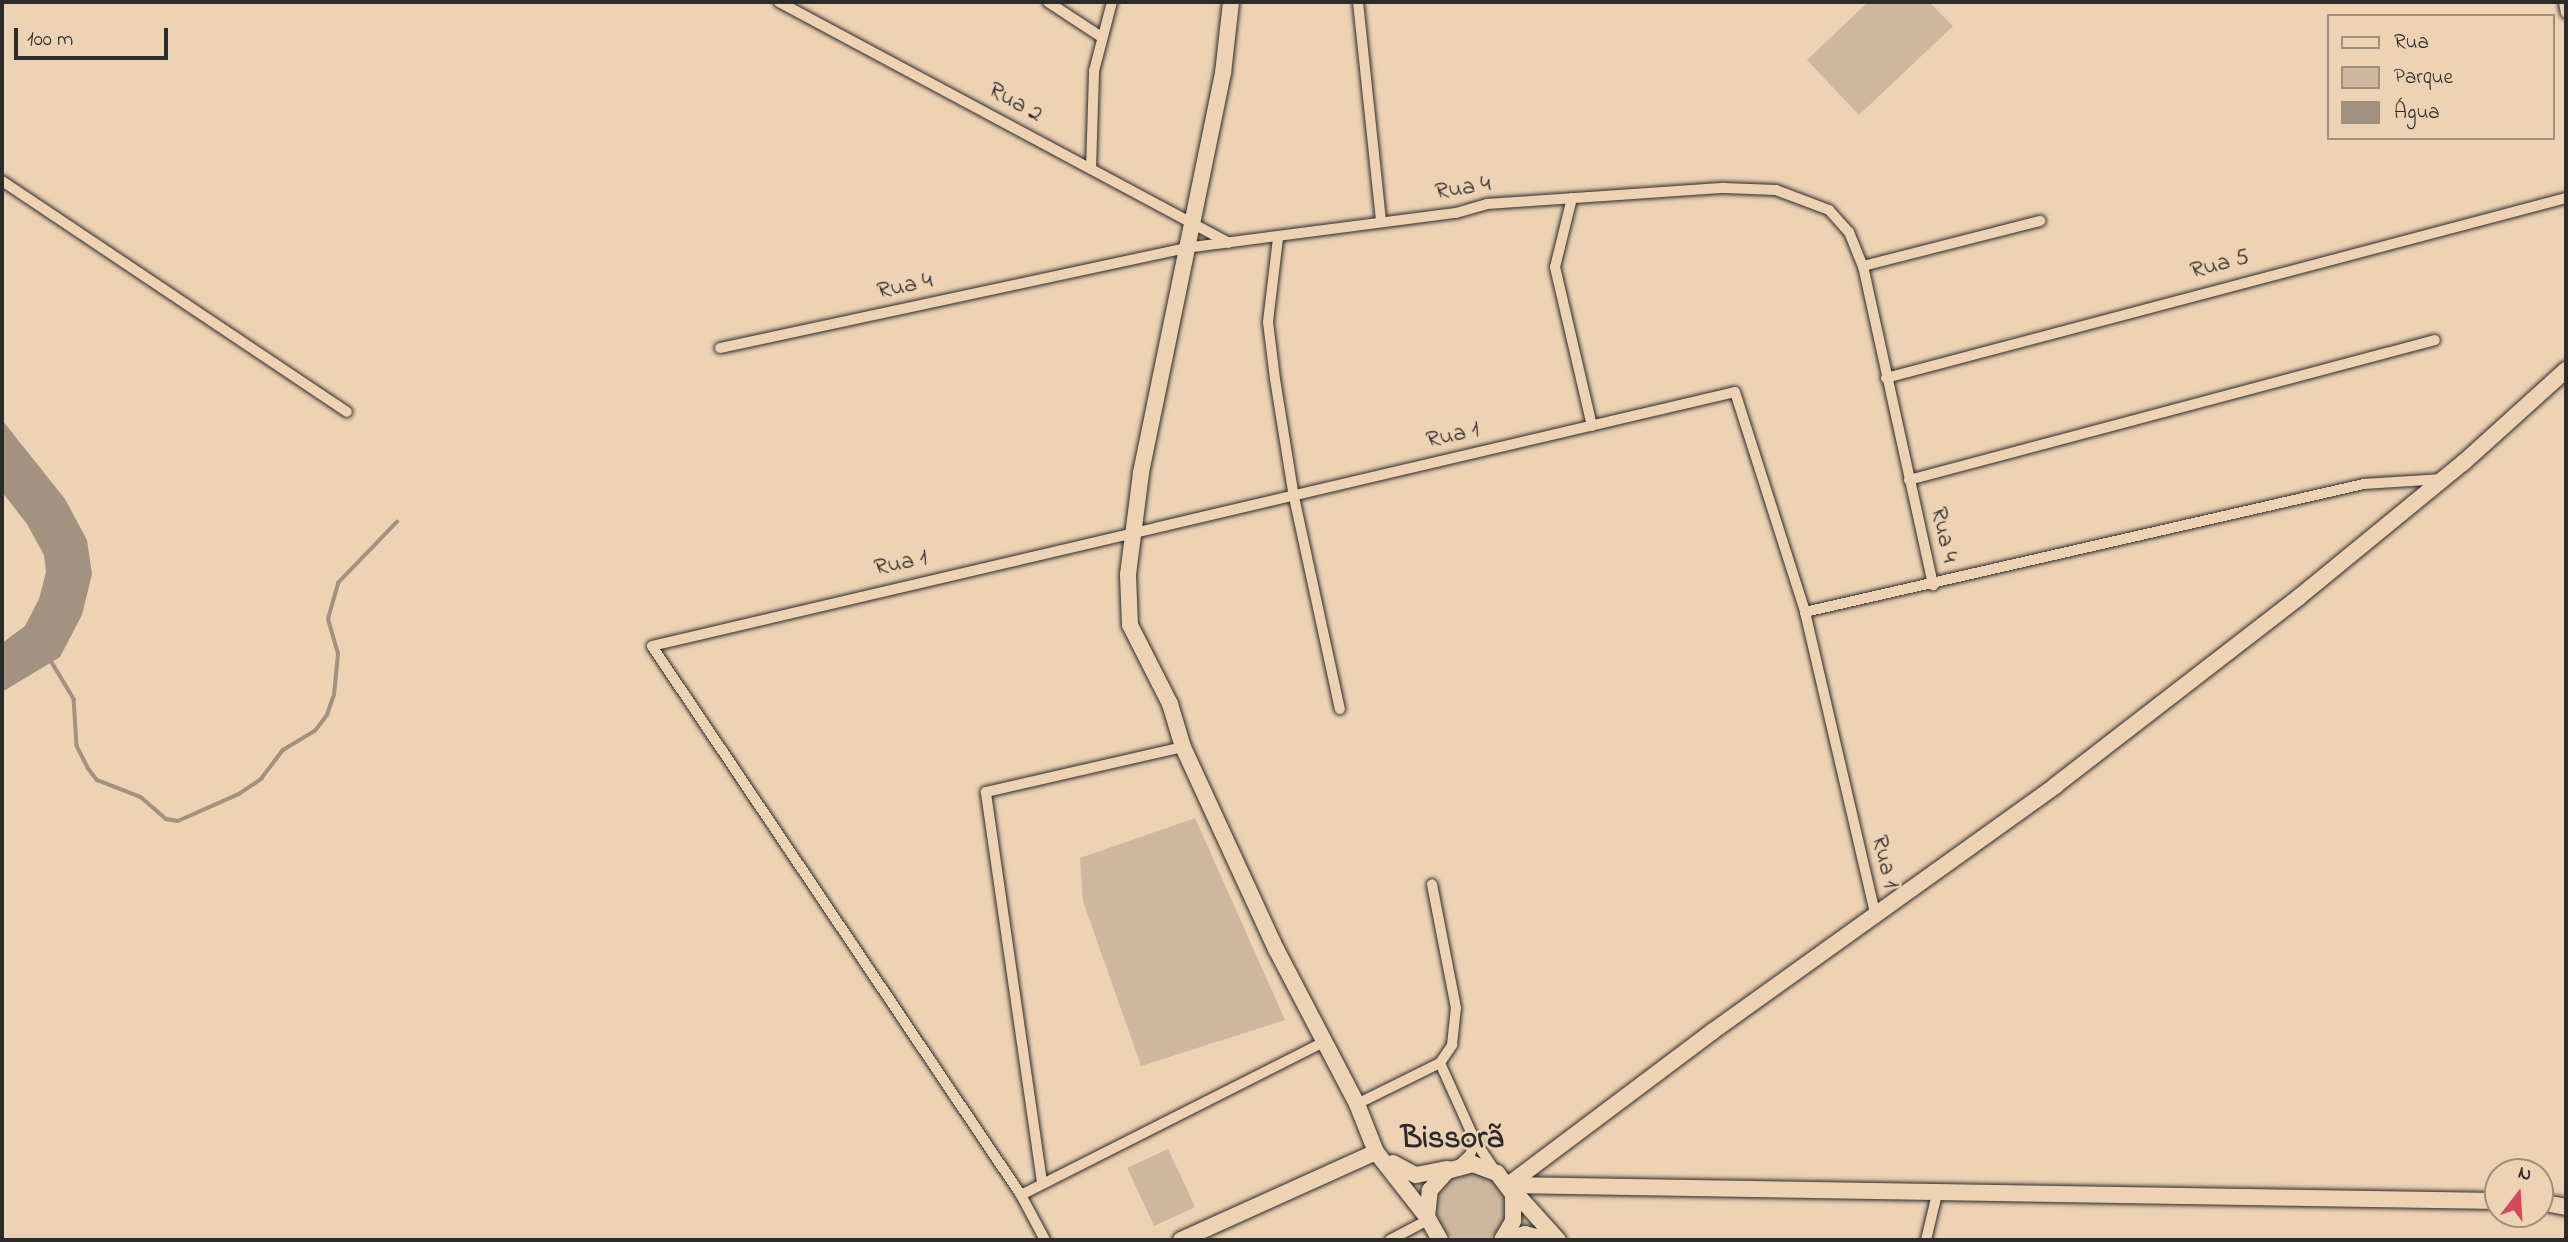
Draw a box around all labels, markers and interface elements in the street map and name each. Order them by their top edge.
scale bar [18,14,172,58]
legend [2326,14,2554,140]
text: 100 m [27,25,73,55]
text: Rua [2394,28,2429,58]
text: Parque [2394,63,2453,93]
street label: Rua 2 [983,76,1047,130]
text: Água [2394,98,2440,128]
street label: Rua 4 [1433,170,1493,208]
street label: Rua 5 [2187,243,2253,287]
street label: Rua 4 [875,267,935,307]
street label: Rua 1 [1424,416,1482,456]
street label: Rua 4 [1923,505,1963,565]
street label: Rua 1 [872,544,930,584]
street label: Rua 1 [1864,833,1904,891]
district label: Bissorã [1401,1121,1503,1159]
north arrow [2484,1158,2554,1228]
text: N [2515,1160,2535,1189]

